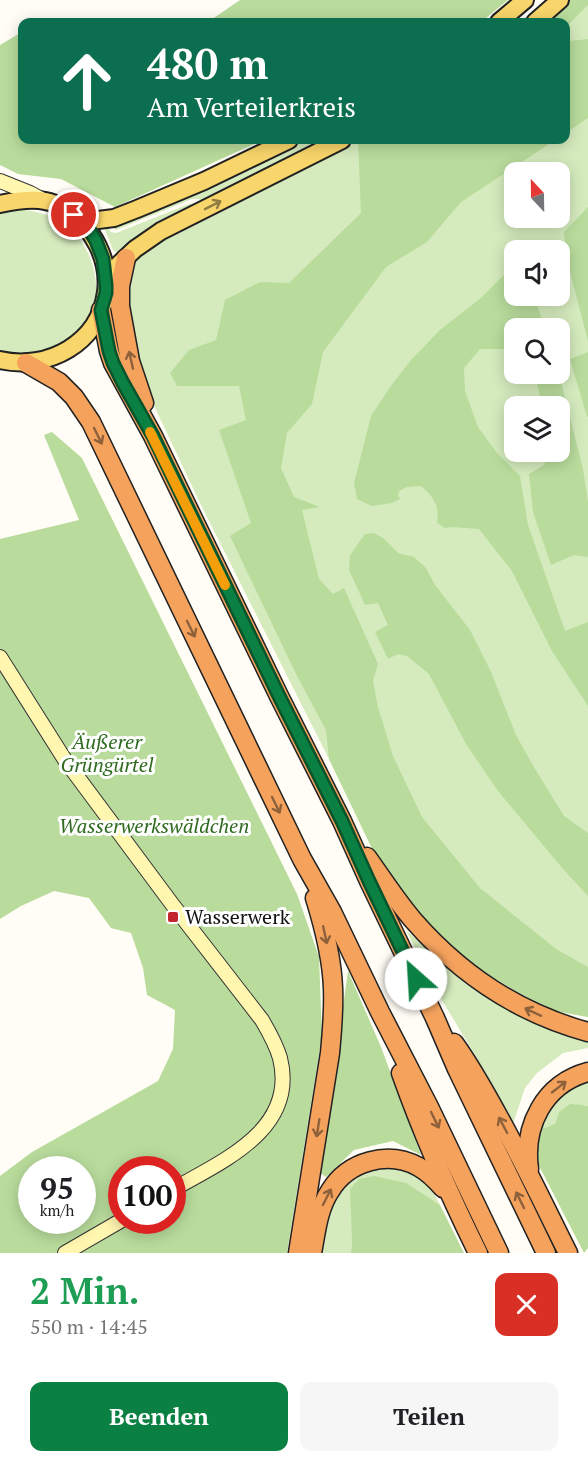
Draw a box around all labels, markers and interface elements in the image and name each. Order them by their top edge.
text: 480 m [147,35,268,91]
icon: ahead [48,42,126,120]
text: Am Verteilerkreis [147,89,356,125]
north arrow [504,162,570,228]
map controls [504,162,570,462]
pin [48,189,99,240]
icon: arrive [57,198,90,231]
one-way arrow [204,199,222,210]
button: sound [504,240,570,306]
button: search [504,318,570,384]
one-way arrow [124,351,136,370]
button: layers [504,396,570,462]
one-way arrow [92,426,104,444]
one-way arrow [186,620,198,638]
park label: Äußerer Grüngürtel [61,728,154,778]
one-way arrow [271,795,283,813]
park label: Wasserwerkswäldchen [59,812,249,839]
place label: Wasserwerk [185,903,291,930]
marker: Wasserwerk [166,910,180,924]
one-way arrow [320,925,331,944]
position arrow [384,947,448,1011]
one-way arrow [525,1006,543,1018]
one-way arrow [551,1080,567,1093]
one-way arrow [430,1111,442,1129]
one-way arrow [497,1117,508,1135]
one-way arrow [313,1118,324,1138]
speed limit sign: 100 [108,1156,186,1234]
text: 95 [40,1168,74,1208]
one-way arrow [322,1188,334,1206]
one-way arrow [514,1192,526,1210]
text: km/h [40,1200,74,1220]
text: 2 Min. [30,1267,139,1314]
button: close [495,1273,558,1336]
text: 550 m · 14:45 [30,1313,148,1340]
button: Beenden [30,1382,288,1451]
button: Teilen [300,1382,558,1451]

